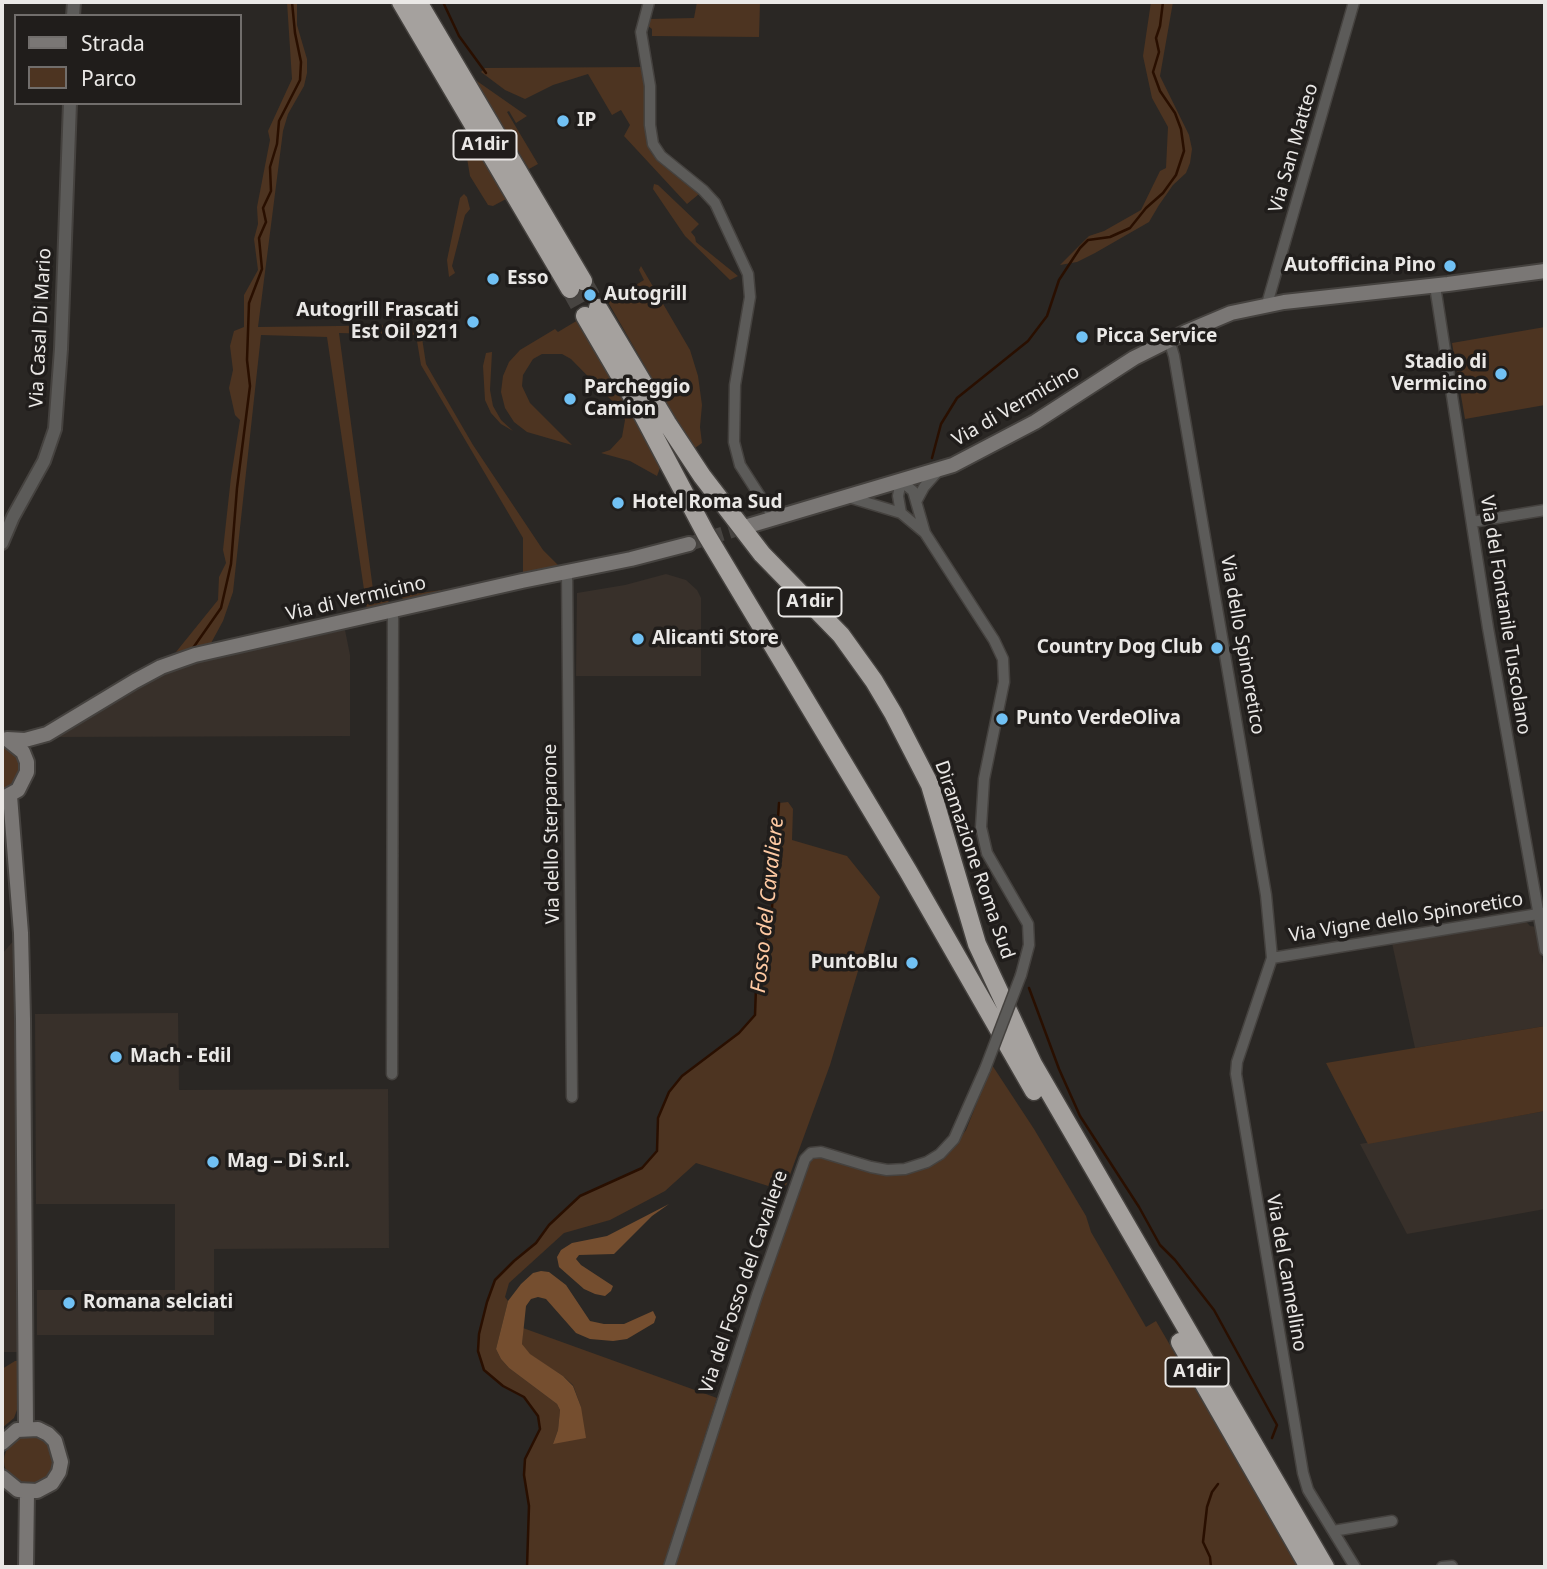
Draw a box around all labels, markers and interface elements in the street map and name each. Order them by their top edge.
legend [14,14,242,105]
text: Strada [81,29,145,57]
text: Parco [81,64,137,92]
street label: Via San Matteo [1265,81,1323,215]
place label: IP [577,110,596,132]
marker: IP [555,113,571,129]
road number: A1dir [454,130,516,160]
street label: Via Casal Di Mario [25,248,57,408]
place label: Autofficina Pino [1284,255,1436,277]
marker: Autofficina Pino [1442,258,1458,274]
place label: Esso [507,268,549,290]
marker: Esso [485,271,501,287]
place label: Autogrill [604,284,687,306]
marker: Autogrill [582,287,598,303]
place label: Autogrill Frascati Est Oil 9211 [296,300,459,344]
marker: Autogrill Frascati Est Oil 9211 [465,314,481,330]
place label: Picca Service [1096,326,1217,348]
marker: Picca Service [1074,329,1090,345]
place label: Stadio di Vermicino [1391,352,1487,396]
street label: Via di Vermicino [948,360,1084,452]
marker: Stadio di Vermicino [1493,366,1509,382]
place label: Parcheggio Camion [584,377,690,421]
marker: Parcheggio Camion [562,391,578,407]
place label: Hotel Roma Sud [632,492,783,514]
street label: Via del Fontanile Tuscolano [1475,494,1535,736]
marker: Hotel Roma Sud [610,495,626,511]
street label: Via dello Spinoretico [1215,554,1269,736]
street label: Via di Vermicino [284,572,428,626]
road number: A1dir [778,588,842,616]
place label: Alicanti Store [652,628,779,650]
marker: Alicanti Store [630,631,646,647]
place label: Country Dog Club [1037,637,1203,659]
marker: Country Dog Club [1209,640,1225,656]
place label: Punto VerdeOliva [1016,708,1181,730]
marker: Punto VerdeOliva [994,711,1010,727]
street label: Via dello Sterparone [539,744,565,924]
street label: Diramazione Roma Sud [929,758,1019,962]
water label: Fosso del Cavaliere [746,816,790,994]
street label: Via Vigne dello Spinoretico [1287,888,1525,948]
place label: PuntoBlu [811,952,898,974]
marker: PuntoBlu [904,955,920,971]
place label: Mach - Edil [130,1046,231,1068]
marker: Mach - Edil [108,1049,124,1065]
place label: Mag – Di S.r.l. [227,1151,350,1173]
marker: Mag – Di S.r.l. [205,1154,221,1170]
street label: Via del Fosso del Cavaliere [695,1168,793,1396]
street label: Via del Cannellino [1261,1193,1311,1353]
place label: Romana selciati [83,1292,233,1314]
marker: Romana selciati [61,1295,77,1311]
road number: A1dir [1166,1358,1228,1386]

